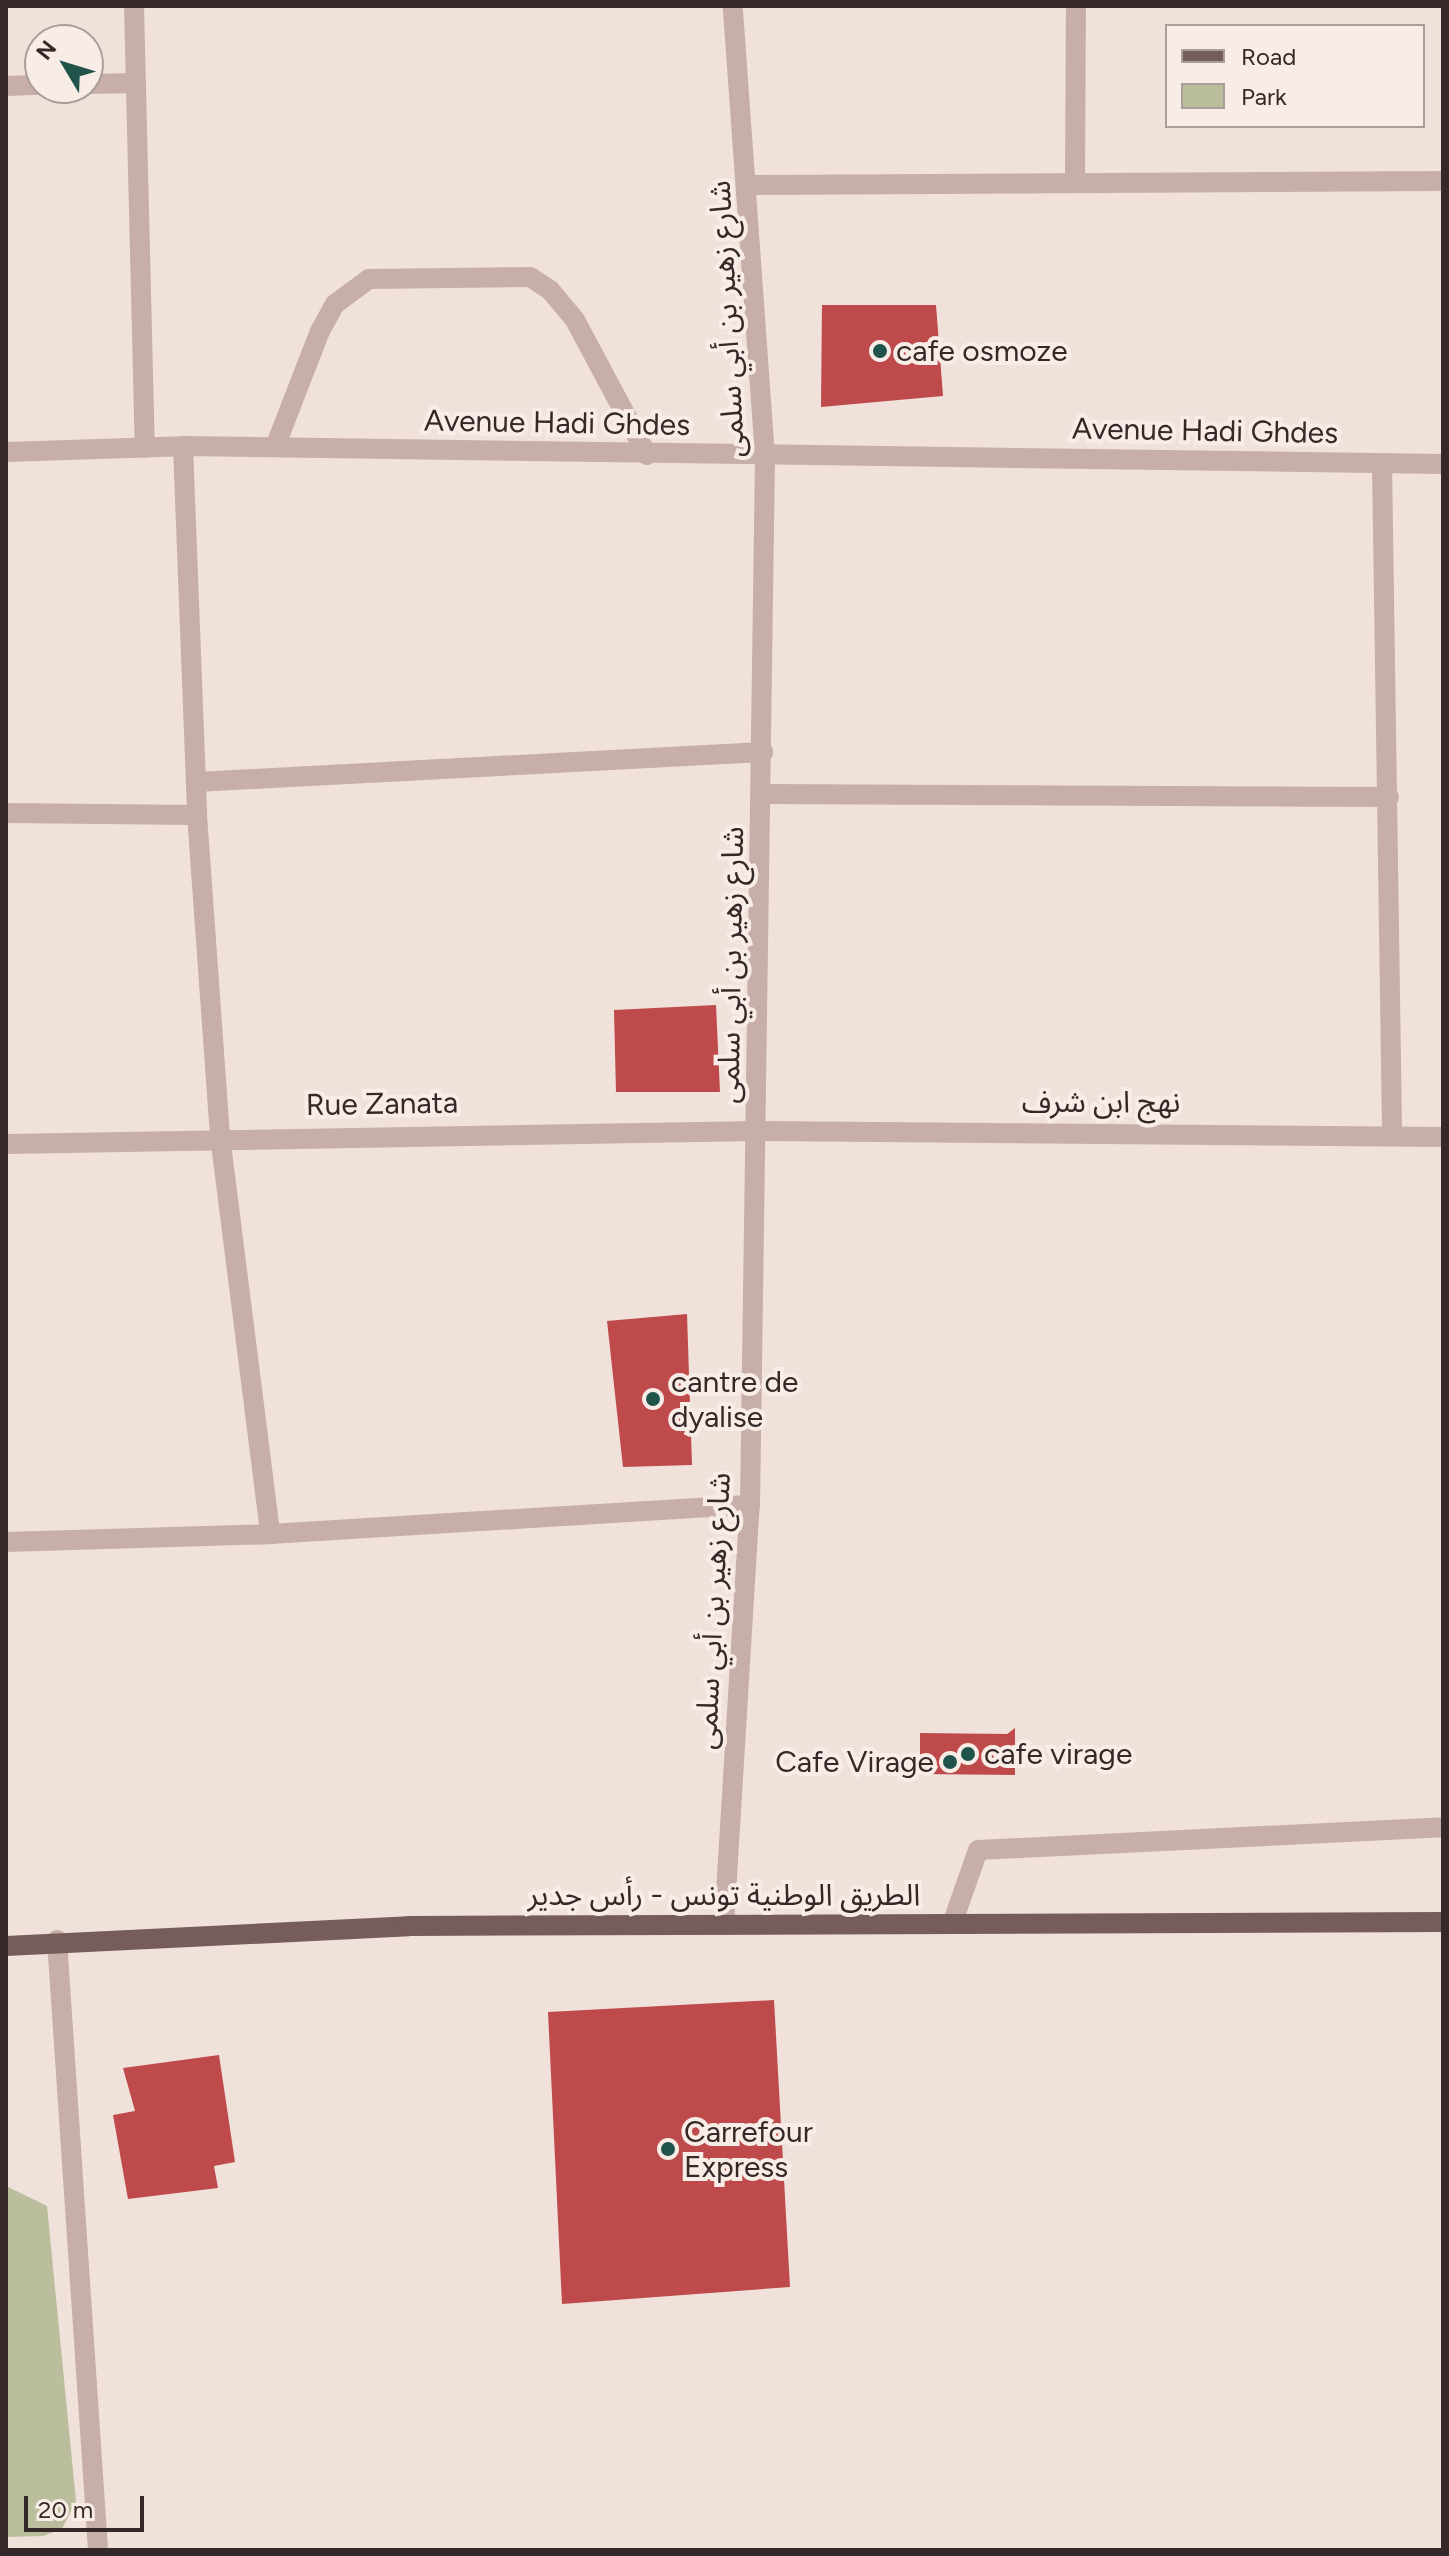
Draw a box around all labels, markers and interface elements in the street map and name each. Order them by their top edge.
north arrow [24,24,104,104]
legend [1165,24,1425,128]
text: N [30,35,62,65]
text: Road [1241,42,1296,71]
text: Park [1241,82,1287,111]
street label: شارع زهير بن أبي سلمى [702,180,752,458]
place label: cafe osmoze [896,333,1068,369]
marker: cafe osmoze [871,342,889,360]
street label: Avenue Hadi Ghdes [424,403,690,443]
street label: Avenue Hadi Ghdes [1072,411,1338,451]
street label: شارع زهير بن أبي سلمى [711,826,751,1104]
street label: نهج ابن شرف [1022,1084,1180,1120]
street label: Rue Zanata [305,1085,459,1123]
place label: cantre de dyalise [671,1364,798,1434]
marker: cantre de dyalise [642,1388,664,1410]
street label: شارع زهير بن أبي سلمى [688,1472,738,1750]
place label: cafe virage [984,1736,1132,1772]
place label: Cafe Virage [775,1744,934,1780]
marker: cafe virage [959,1745,977,1763]
marker: Cafe Virage [941,1753,959,1771]
street label: الطريق الوطنية تونس - رأس جدير [528,1877,920,1913]
place label: Carrefour Express [684,2114,813,2184]
marker: Carrefour Express [659,2140,677,2158]
scale bar [28,2480,148,2530]
text: 20 m [38,2495,93,2524]

